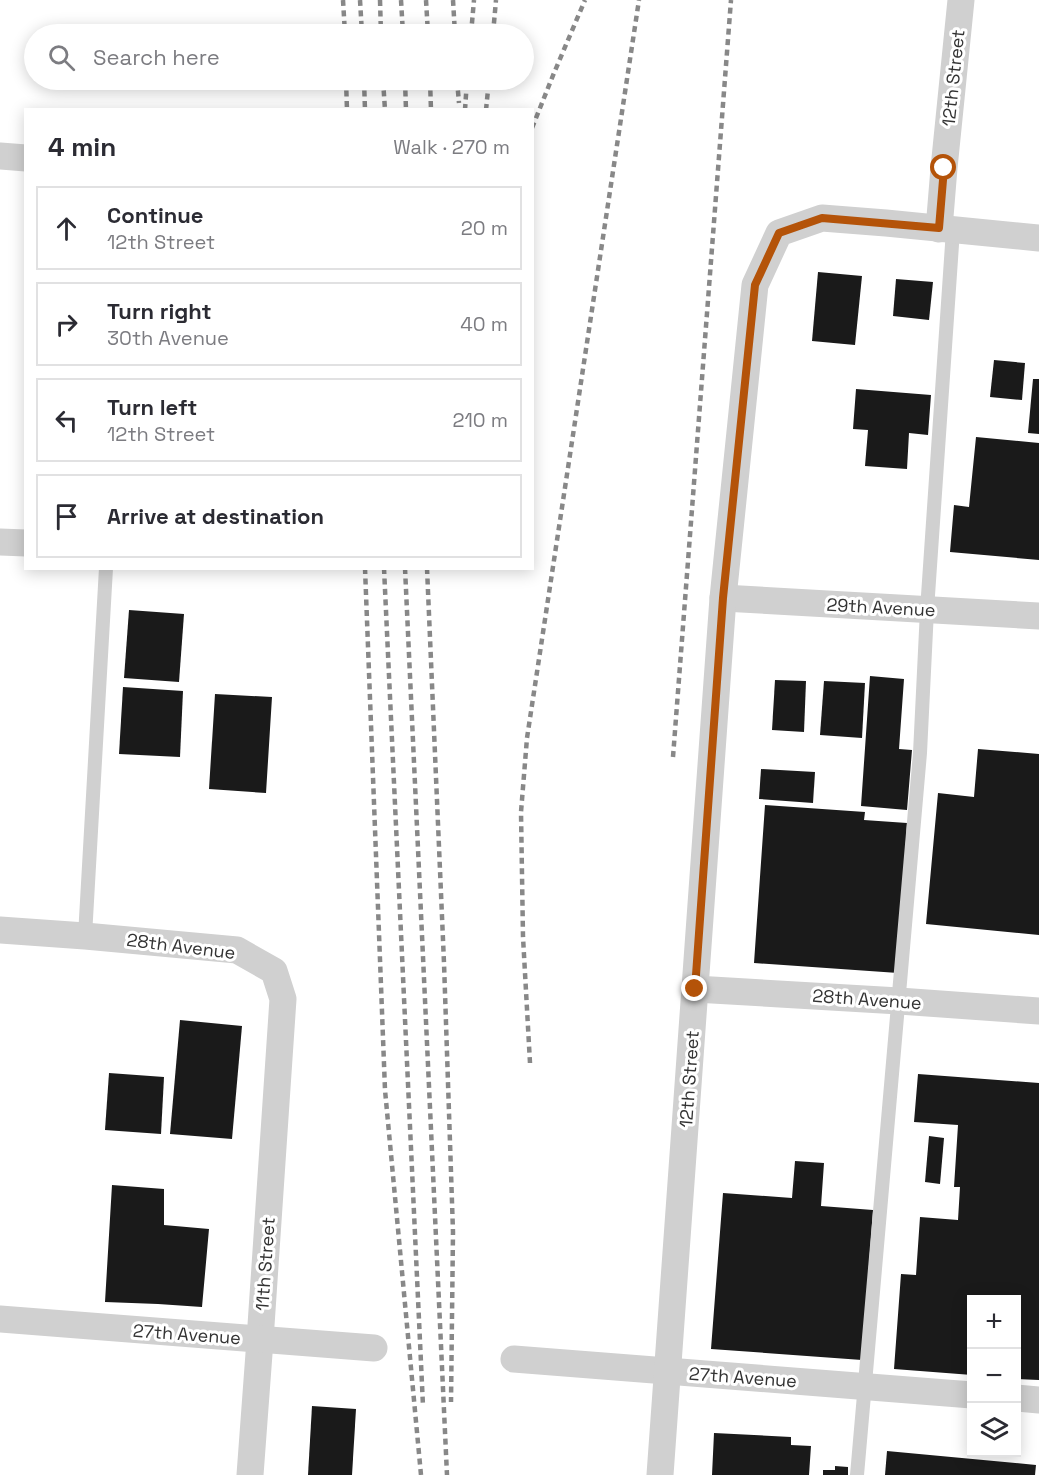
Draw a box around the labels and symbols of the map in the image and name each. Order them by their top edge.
street label: 12th Street [936,28,970,128]
route start [930,154,956,180]
street label: 29th Avenue [826,593,936,621]
street label: 28th Avenue [125,928,237,964]
route end [681,975,707,1001]
street label: 28th Avenue [812,984,922,1014]
street label: 12th Street [674,1030,704,1128]
street label: 11th Street [250,1216,280,1312]
street label: 27th Avenue [132,1319,242,1349]
street label: 27th Avenue [688,1362,798,1392]

